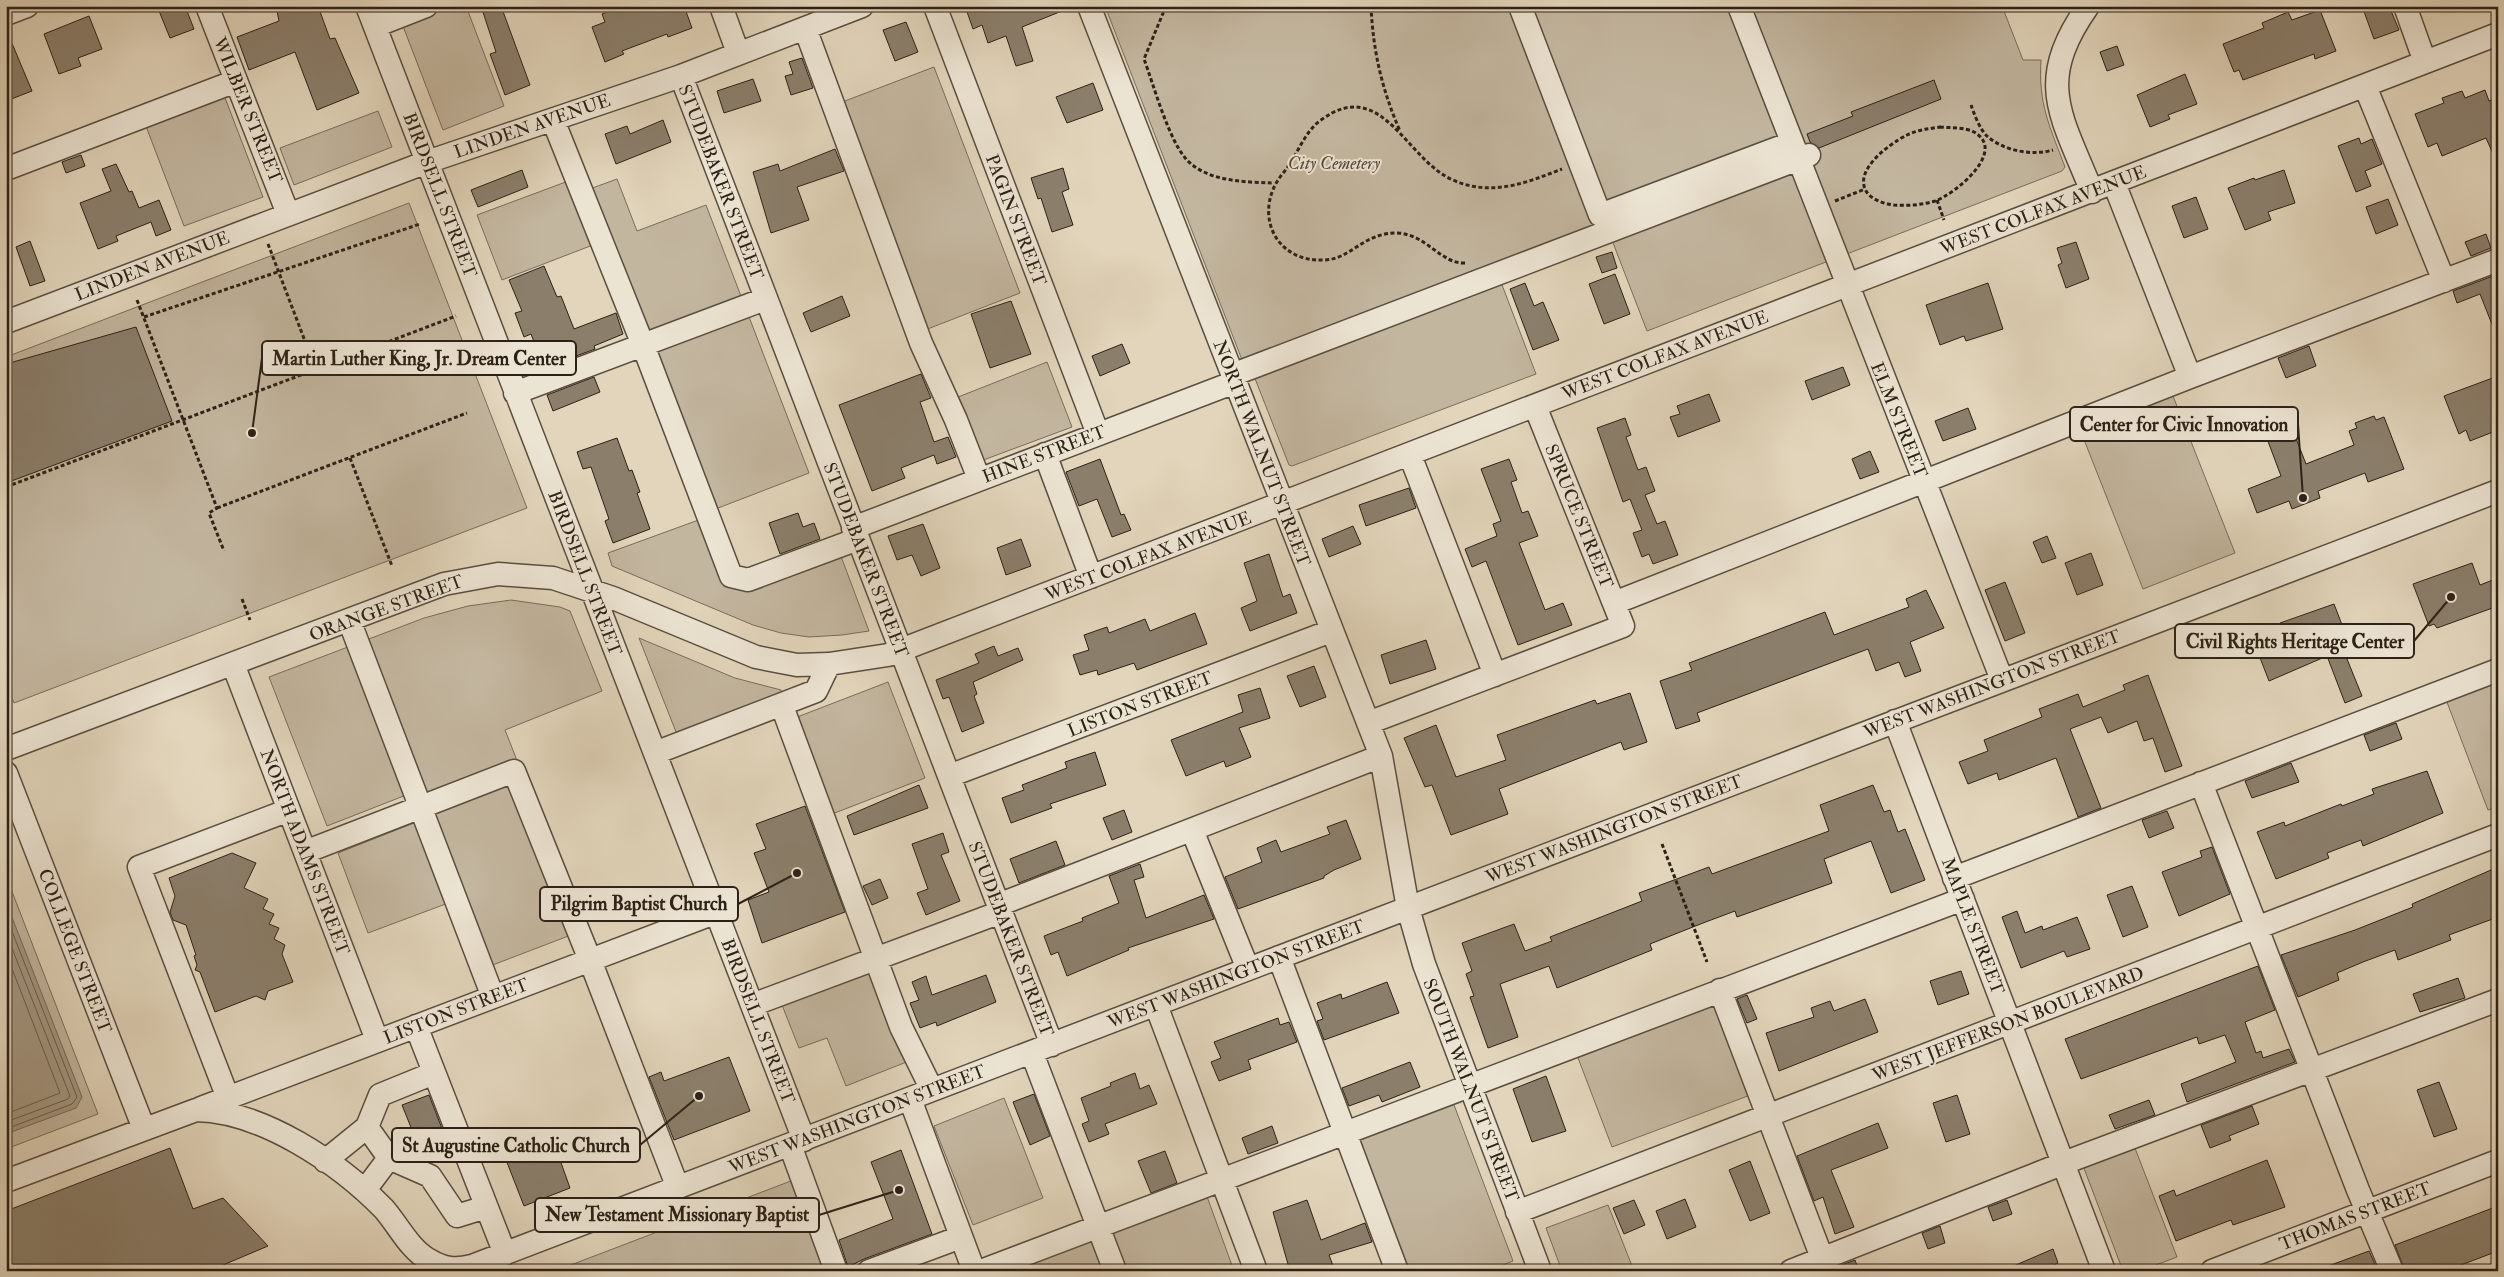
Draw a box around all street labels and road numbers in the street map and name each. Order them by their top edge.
street label: WILBER STREET [207,33,288,187]
street label: STUDEBAKER STREET [673,81,769,283]
street label: LINDEN AVENUE [451,89,613,164]
street label: BIRDSELL STREET [397,109,482,282]
street label: PAGIN STREET [980,151,1051,290]
street label: WEST COLFAX AVENUE [1936,160,2150,261]
street label: LINDEN AVENUE [72,226,233,307]
street label: WEST COLFAX AVENUE [1558,305,1772,406]
street label: NORTH WALNUT STREET [1208,337,1316,570]
street label: ELM STREET [1865,359,1932,482]
street label: HINE STREET [979,420,1110,489]
street label: SPRUCE STREET [1539,441,1618,592]
street label: STUDEBAKER STREET [818,459,914,661]
street label: BIRDSELL STREET [542,487,627,660]
street label: WEST COLFAX AVENUE [1041,506,1255,607]
street label: ORANGE STREET [306,570,467,647]
street label: WEST WASHINGTON STREET [1859,625,2125,745]
street label: LISTON STREET [1064,666,1217,743]
street label: NORTH ADAMS STREET [255,746,355,959]
street label: WEST WASHINGTON STREET [1481,770,1747,890]
street label: STUDEBAKER STREET [963,838,1059,1040]
street label: MAPLE STREET [1936,854,2009,998]
street label: COLLEGE STREET [33,866,117,1037]
street label: WEST WASHINGTON STREET [1103,915,1369,1035]
street label: BIRDSELL STREET [715,935,800,1108]
street label: WEST JEFFERSON BOULEVARD [1868,962,2147,1087]
street label: LISTON STREET [380,973,533,1050]
street label: SOUTH WALNUT STREET [1417,975,1524,1206]
street label: WEST WASHINGTON STREET [724,1060,990,1180]
street label: THOMAS STREET [2276,1177,2435,1256]

